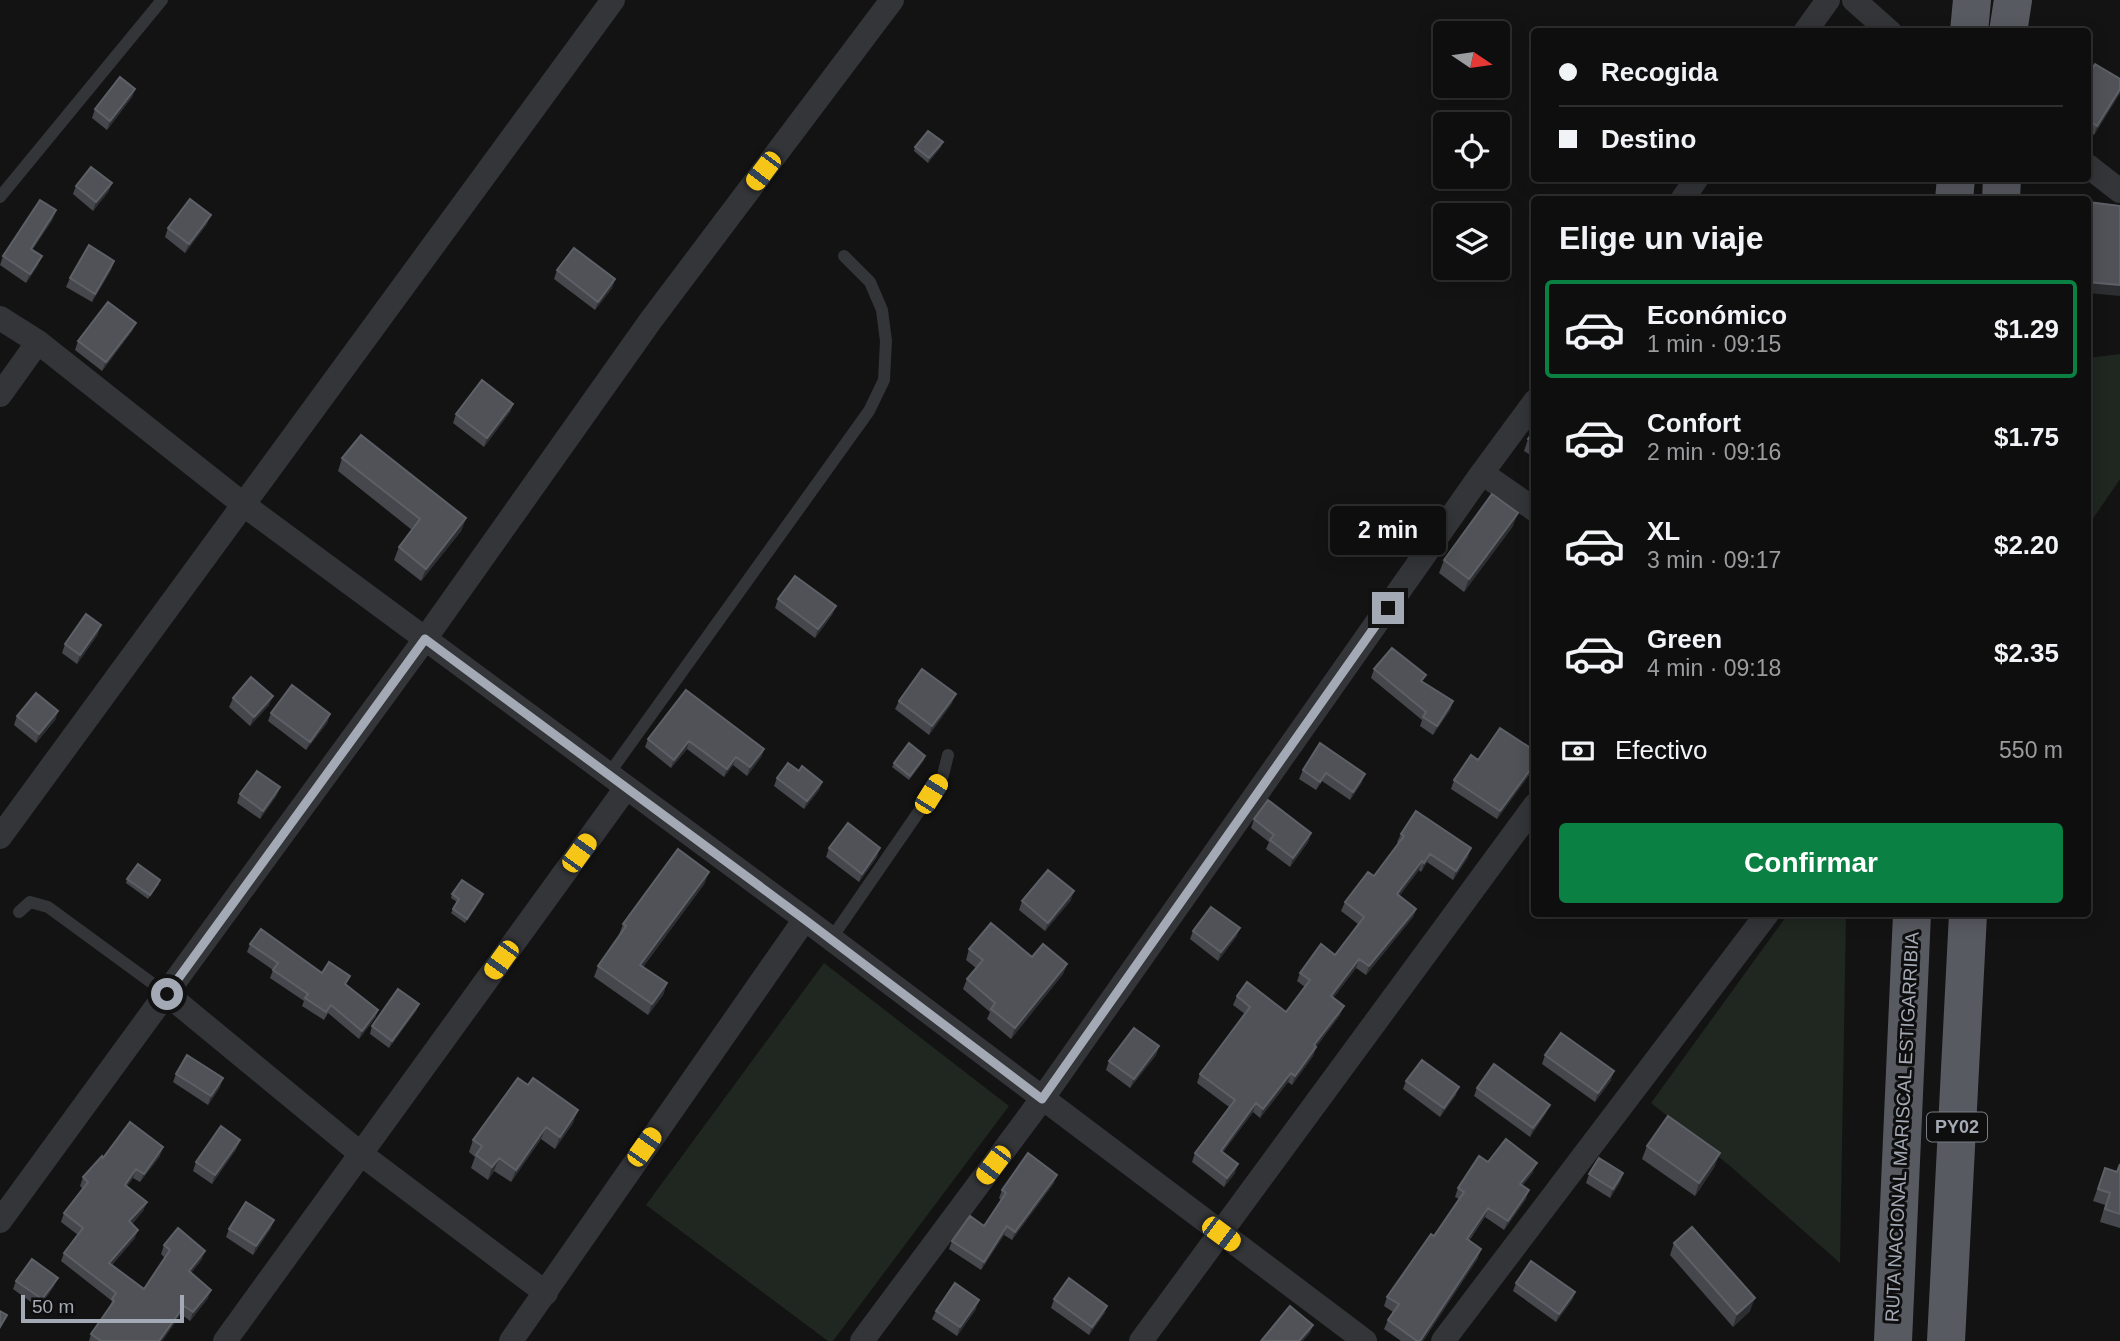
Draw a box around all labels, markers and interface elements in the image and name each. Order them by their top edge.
north arrow [1433,21,1510,98]
map controls [1433,21,1510,280]
text: Recogida [1601,57,1718,87]
button: locate [1433,112,1510,189]
text: Destino [1601,124,1696,154]
car [742,148,785,194]
button: layers [1433,203,1510,280]
text: Elige un viaje [1559,220,1764,256]
icon: car [1563,298,1626,361]
text: Económico [1647,300,1787,330]
text: $1.29 [1994,314,2059,344]
text: 1 min · 09:15 [1647,331,1781,357]
icon: car [1563,406,1626,469]
text: Confort [1647,408,1741,438]
text: $1.75 [1994,422,2059,452]
text: 2 min · 09:16 [1647,439,1781,465]
callout: 2 min [1330,506,1446,556]
icon: car [1563,514,1626,577]
text: XL [1647,516,1680,546]
text: 2 min [1358,517,1418,543]
text: $2.20 [1994,530,2059,560]
text: 3 min · 09:17 [1647,547,1781,573]
route end [1372,592,1404,624]
icon: car [1563,622,1626,685]
text: Green [1647,624,1722,654]
text: $2.35 [1994,638,2059,668]
text: 4 min · 09:18 [1647,655,1781,681]
icon: cash [1559,732,1597,770]
text: Efectivo [1615,735,1708,765]
text: 550 m [1999,737,2063,763]
car [911,771,952,817]
button: Confirmar [1559,823,2063,903]
car [559,830,600,876]
street label: RUTA NACIONAL MARISCAL ESTIGARRIBIA [1881,931,1923,1323]
car [481,937,522,983]
route start [151,978,183,1010]
road number: PY02 [1927,1112,1987,1142]
car [624,1124,665,1170]
car [972,1142,1015,1188]
car [1198,1213,1245,1255]
scale bar [21,1292,184,1324]
text: 50 m [32,1296,74,1317]

